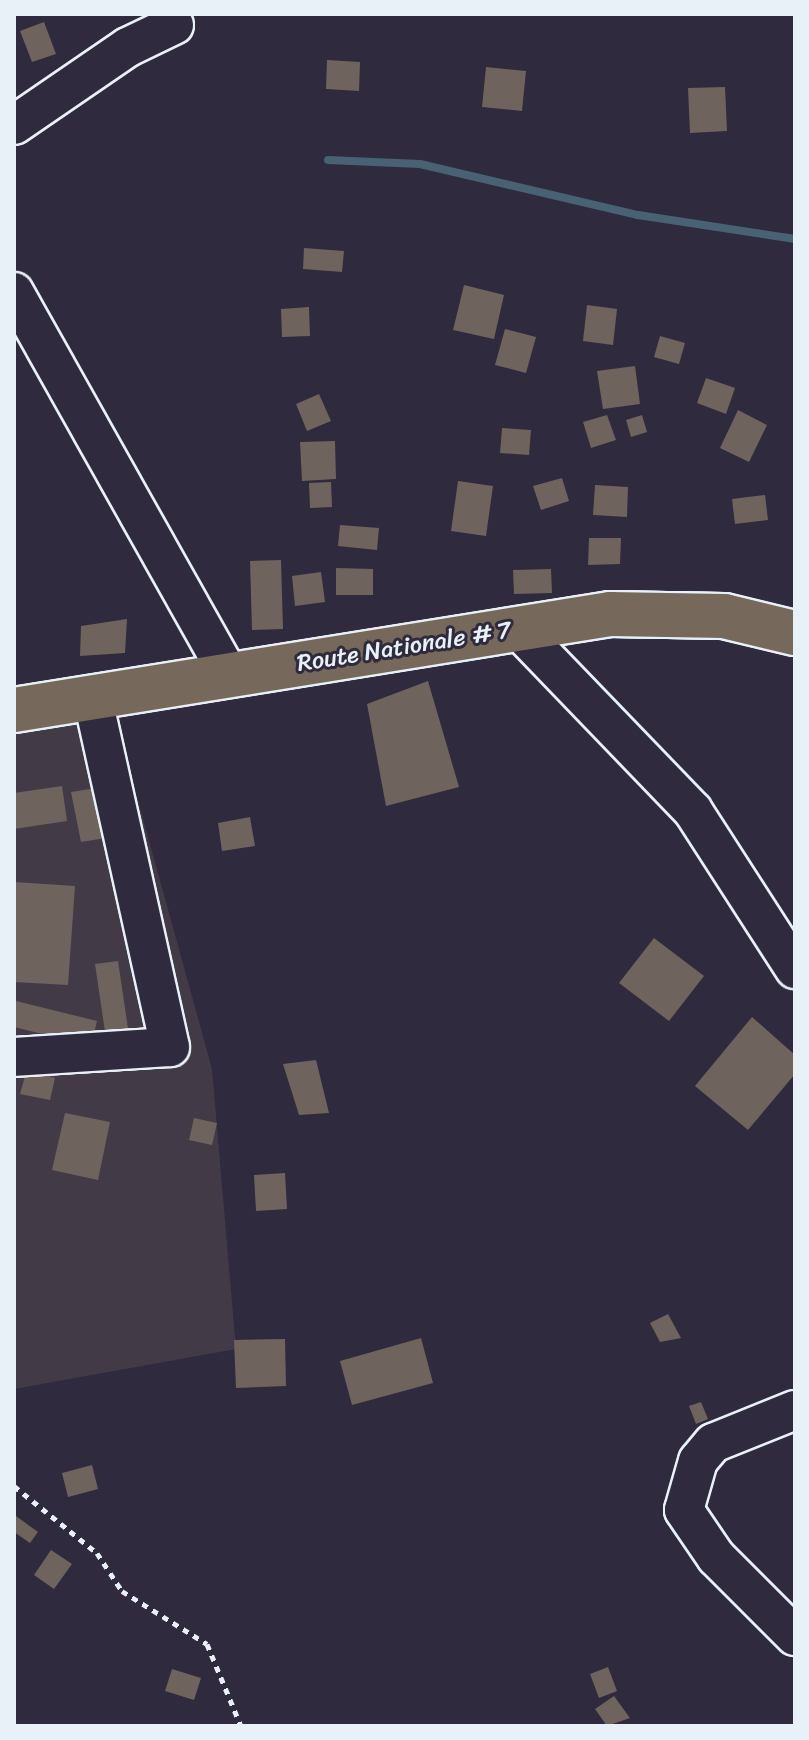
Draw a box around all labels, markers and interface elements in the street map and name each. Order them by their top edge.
street label: Route Nationale # 7 [295,616,513,678]

